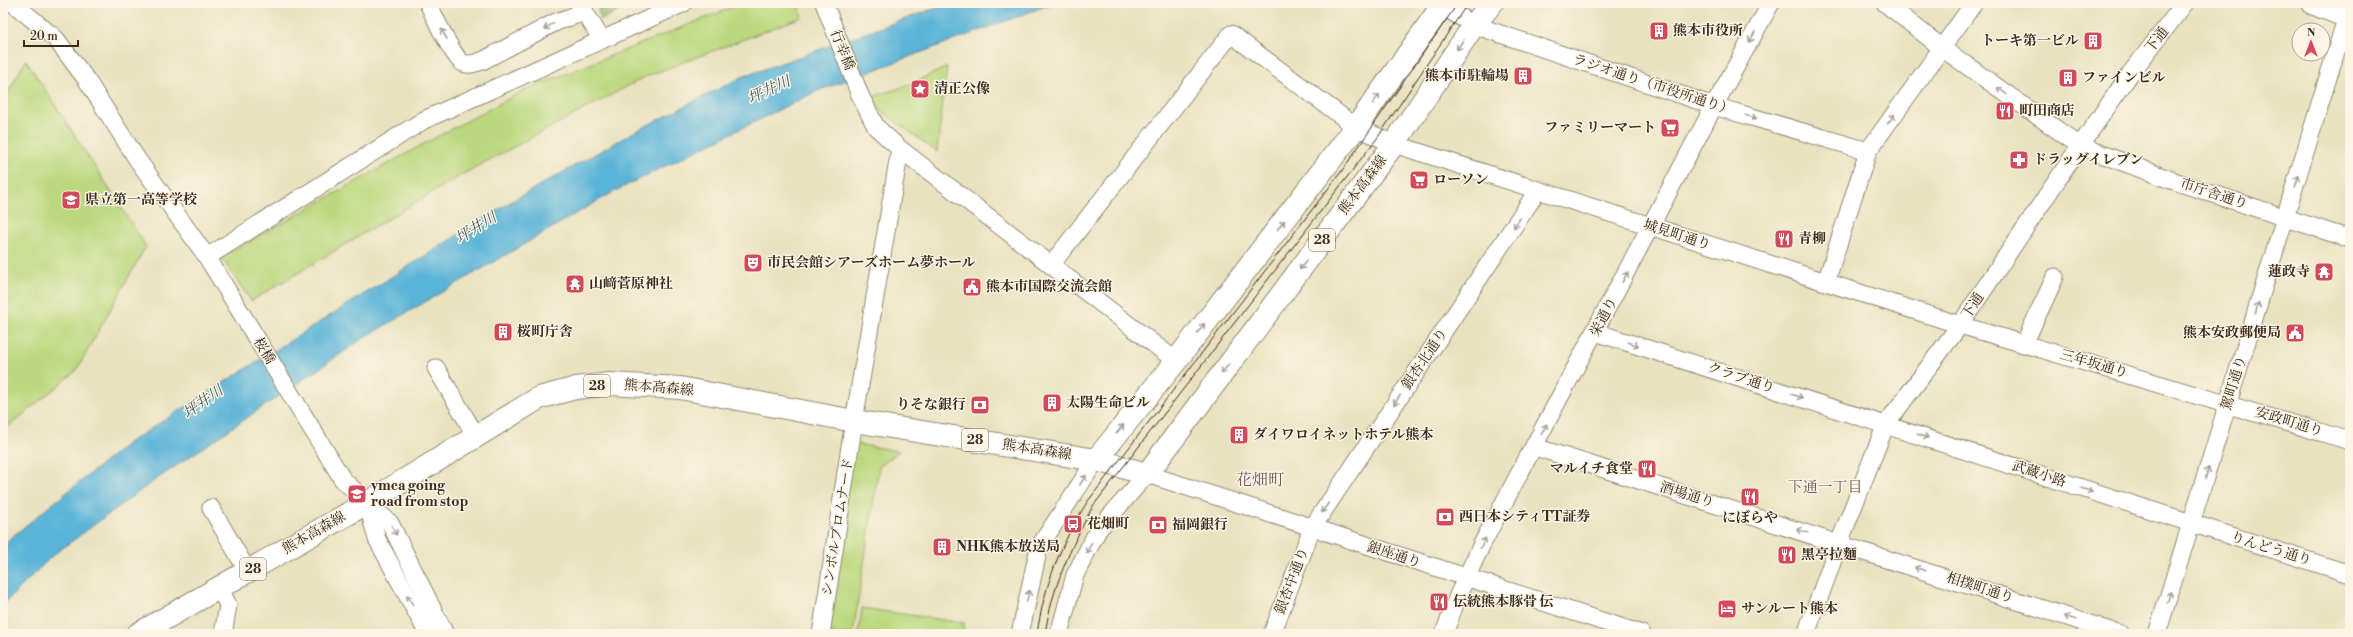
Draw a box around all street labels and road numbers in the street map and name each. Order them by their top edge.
street label: 下通 [2141,23,2173,57]
street label: 行幸橋 [826,27,858,73]
street label: ラジオ通り（市役所通り） [1570,50,1736,120]
street label: 熊本高森線 [1335,152,1391,218]
street label: 市庁舎通り [2178,175,2250,213]
street label: 城見町通り [1641,216,1713,254]
road number: 28 [1309,229,1335,251]
street label: 下通 [1958,289,1988,323]
street label: 栄通り [1586,294,1622,340]
street label: 銀杏北通り [1398,325,1452,393]
street label: 桜橋 [249,334,279,368]
street label: 三年坂通り [2058,346,2130,382]
street label: 駕町通り [2217,354,2251,412]
street label: クラブ通り [1705,359,1777,397]
road number: 28 [584,375,610,397]
street label: 熊本高森線 [623,376,695,400]
street label: 安政町通り [2253,403,2325,441]
road number: 28 [962,429,988,451]
street label: 熊本高森線 [1001,436,1073,464]
street label: シンボルプロムナード [818,457,858,597]
street label: 武蔵小路 [2010,457,2068,491]
street label: 酒場通り [1658,478,1716,512]
street label: 熊本高森線 [279,508,349,558]
street label: りんどう通り [2228,528,2314,570]
street label: 銀座通り [1365,538,1423,572]
street label: 銀杏中通り [1271,545,1313,617]
road number: 28 [240,558,266,580]
street label: 相撲町通り [1944,569,2016,607]

